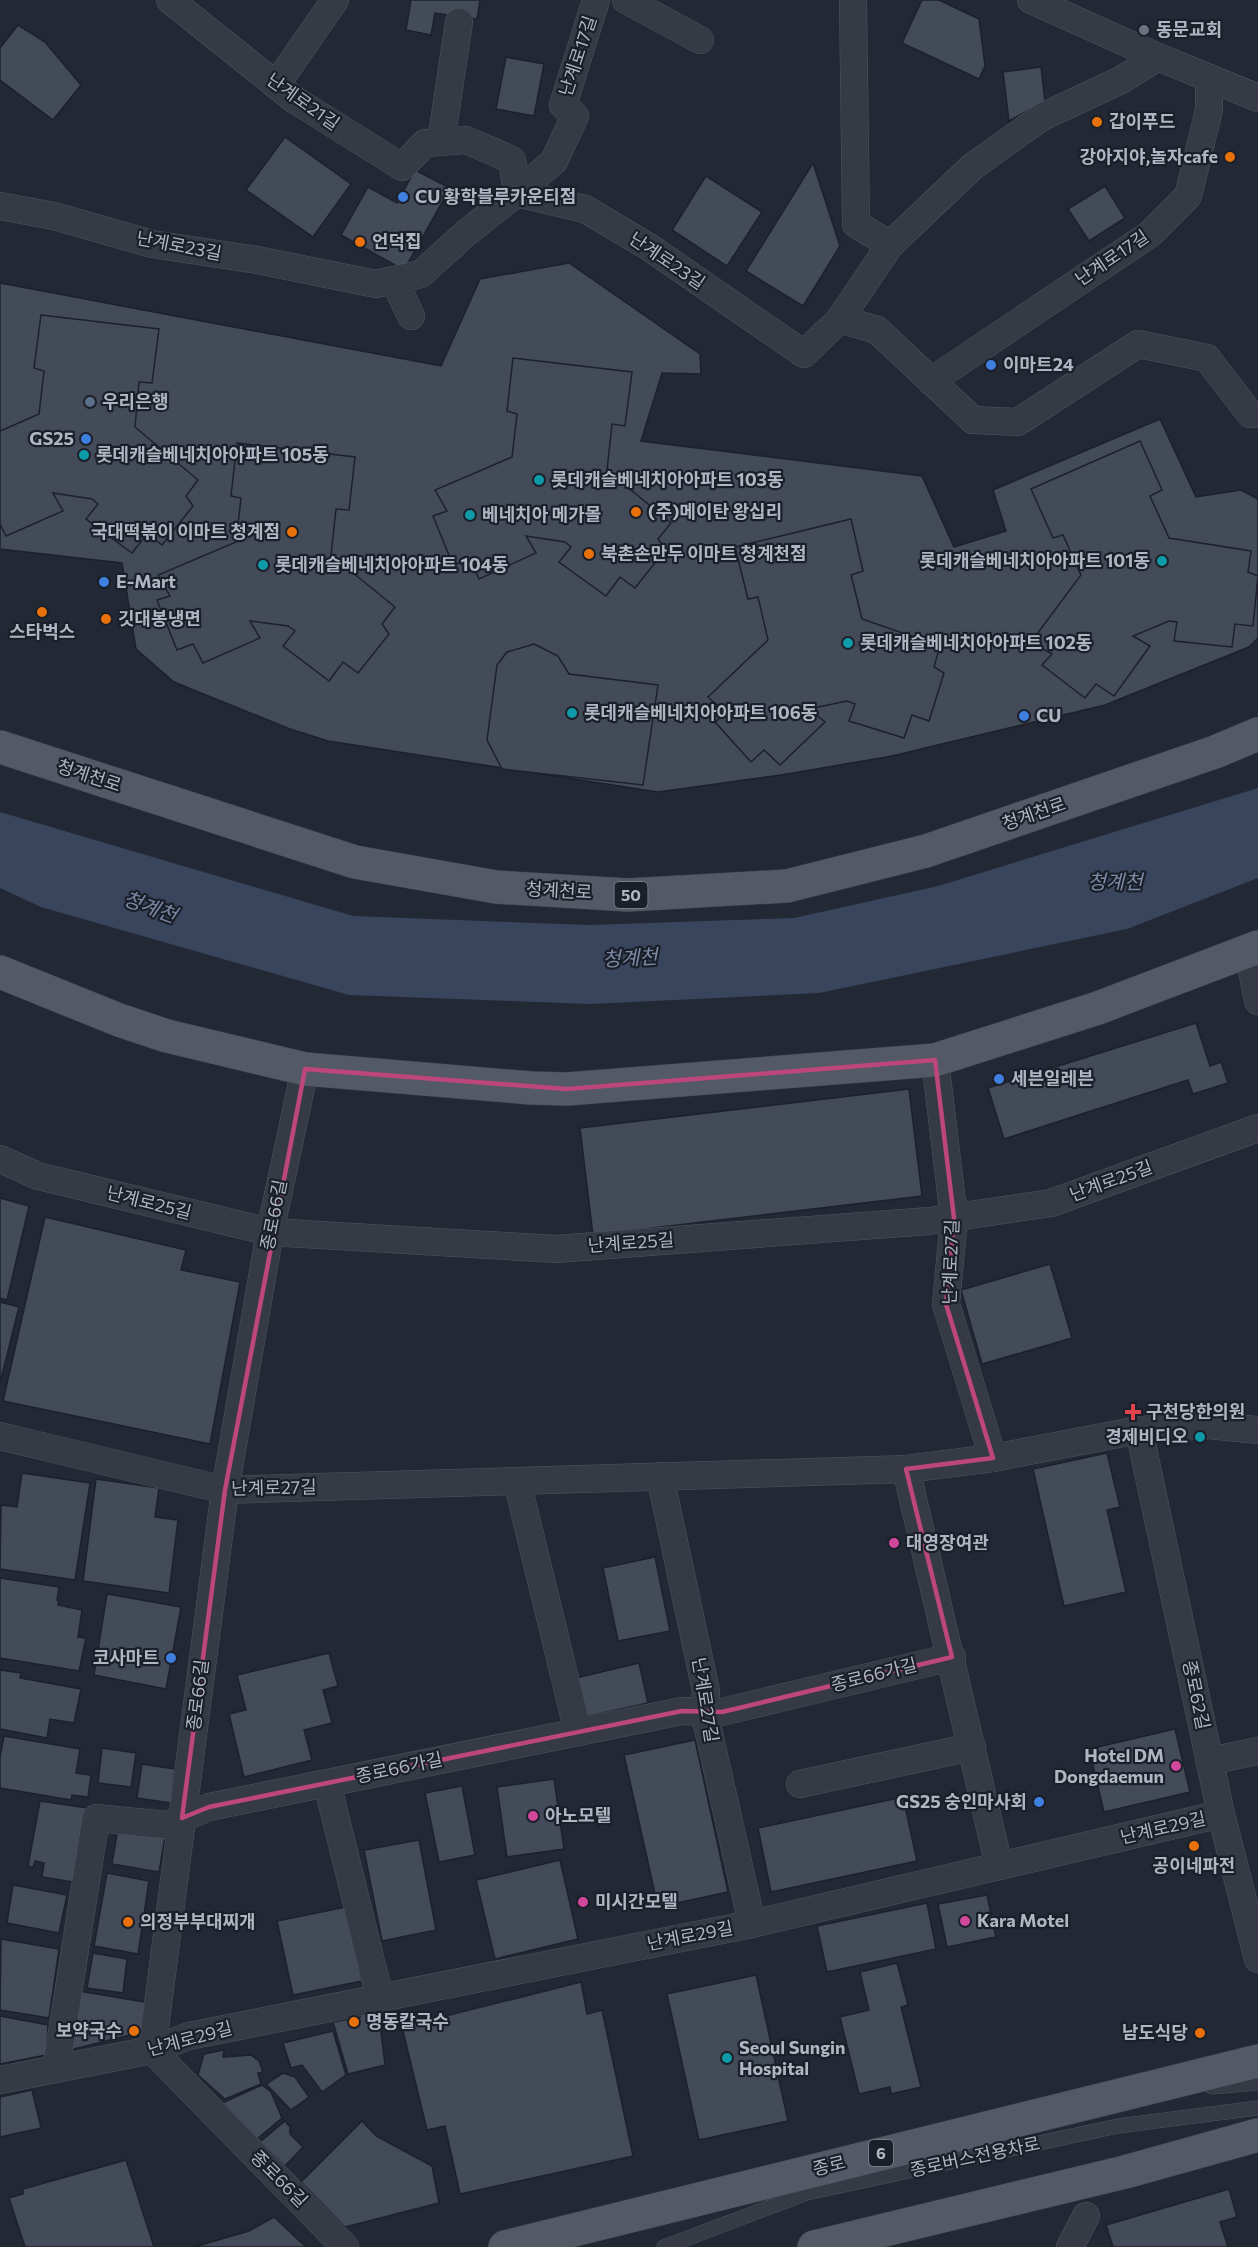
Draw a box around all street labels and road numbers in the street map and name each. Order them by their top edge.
street label: 난계로17길 [554,13,600,99]
street label: 난계로21길 [263,68,344,134]
street label: 난계로17길 [1071,225,1152,290]
street label: 난계로23길 [135,226,224,264]
street label: 난계로23길 [626,227,710,293]
street label: 청계천로 [54,754,124,796]
street label: 청계천로 [999,792,1069,834]
street label: 청계천로 [525,877,593,903]
road number: 50 [614,882,648,908]
street label: 난계로25길 [1066,1155,1155,1205]
street label: 종로66길 [255,1178,291,1252]
street label: 난계로25길 [105,1181,194,1223]
street label: 난계로27길 [938,1219,962,1305]
street label: 난계로25길 [587,1228,675,1256]
street label: 난계로27길 [231,1475,317,1499]
street label: 종로66가길 [828,1653,919,1695]
street label: 난계로27길 [688,1656,724,1744]
street label: 종로66길 [182,1658,212,1732]
street label: 종로62길 [1179,1658,1215,1732]
street label: 종로66가길 [353,1747,444,1787]
street label: 난계로29길 [1118,1807,1208,1848]
street label: 난계로29길 [645,1916,735,1954]
street label: 난계로29길 [145,2016,235,2060]
street label: 종로버스전용차로 [908,2131,1042,2181]
road number: 6 [869,2140,893,2166]
street label: 종로66길 [247,2145,313,2211]
street label: 종로 [810,2150,847,2180]

